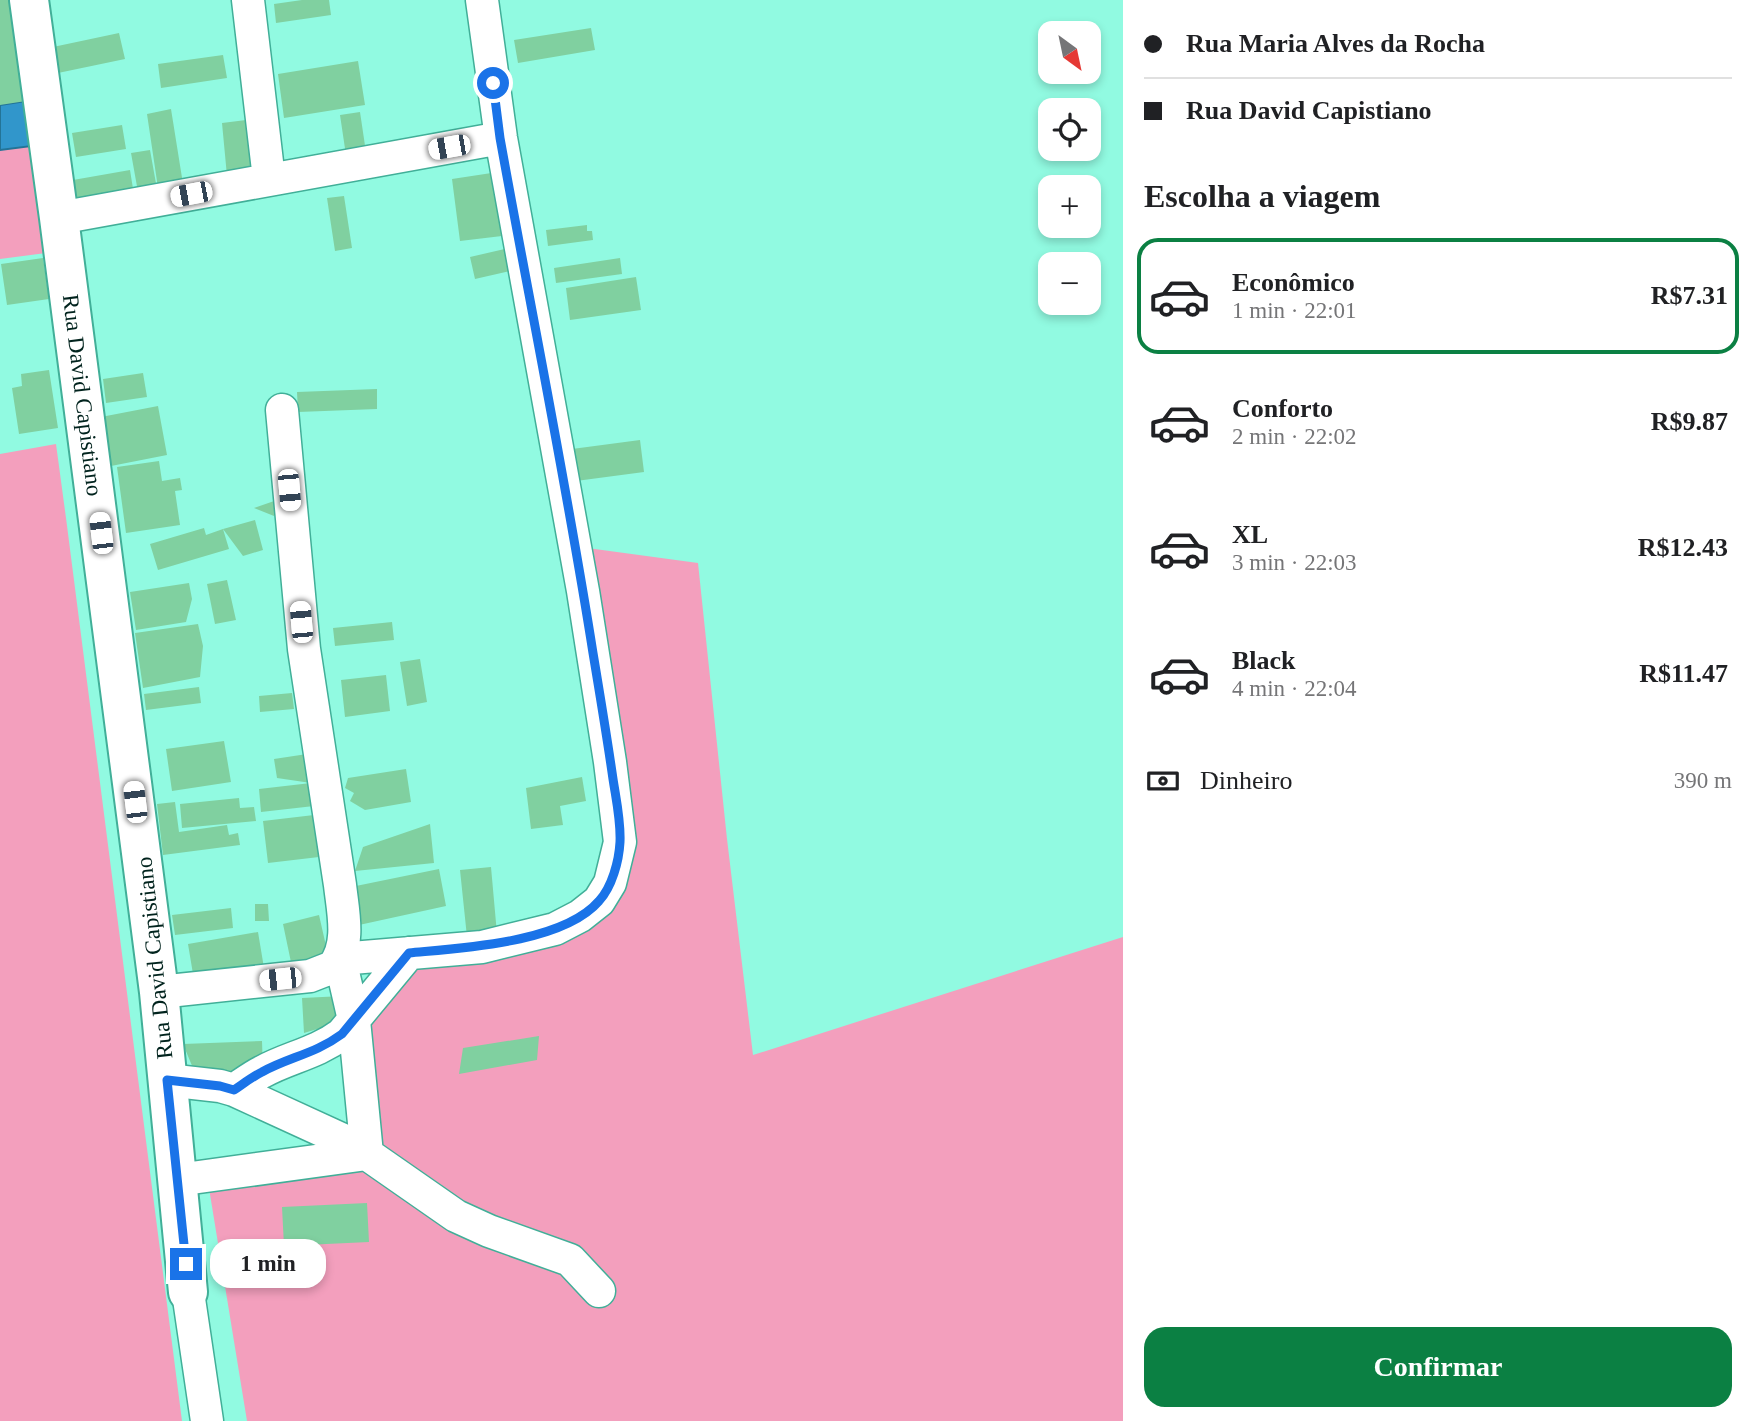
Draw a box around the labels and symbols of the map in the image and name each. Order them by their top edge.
north arrow [1038,21,1101,84]
route start [477,67,509,99]
car [427,133,472,161]
car [169,180,214,208]
street label: Rua David Capistiano [58,293,107,497]
car [277,468,302,512]
car [89,511,114,555]
car [289,600,314,644]
car [123,780,148,824]
street label: Rua David Capistiano [131,856,178,1060]
car [259,966,302,992]
callout: 1 min [210,1240,326,1288]
route end [170,1248,202,1280]

